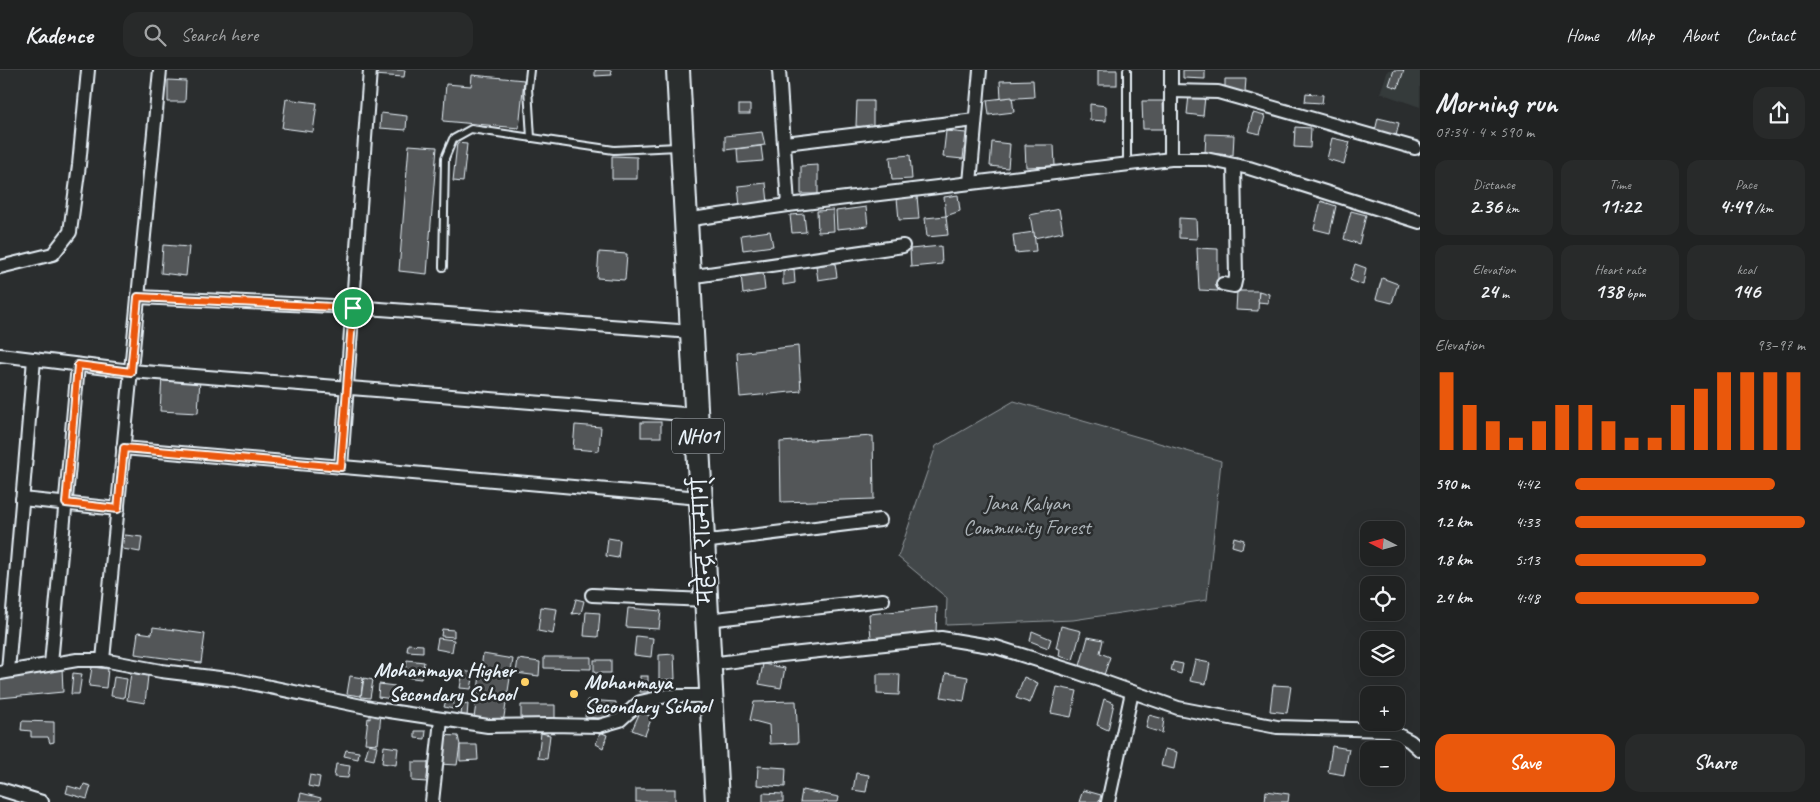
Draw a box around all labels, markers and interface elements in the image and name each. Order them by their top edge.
search box [123,12,473,57]
text: Kadence [25,20,93,50]
icon: search [141,21,169,49]
text: Search here [181,23,258,47]
text: Home [1566,24,1599,46]
text: Map [1627,24,1654,46]
text: About [1682,24,1718,46]
text: Contact [1746,24,1795,46]
text: Morning run [1435,85,1557,120]
button: share [1753,87,1805,139]
text: 07:34 · 4 × 590 m [1435,122,1534,142]
text: Distance [1473,176,1515,193]
text: Time [1609,176,1631,193]
text: Pace [1735,176,1757,193]
text: 2.36 [1469,193,1502,219]
text: 11:22 [1599,193,1641,219]
text: 4:49 [1719,193,1751,219]
text: km [1502,200,1519,217]
text: /km [1751,200,1773,217]
text: Elevation [1472,261,1516,278]
text: Heart rate [1594,261,1646,278]
text: kcal [1737,261,1755,278]
text: 24 [1479,278,1498,304]
text: 138 [1595,278,1623,304]
text: 146 [1732,278,1760,304]
text: m [1498,285,1509,302]
text: bpm [1623,285,1645,302]
pin [332,287,374,329]
icon: arrive [339,294,367,322]
text: Elevation [1435,335,1484,355]
text: 93–97 m [1756,335,1805,355]
road number: NH01 [672,418,724,454]
text: 590 m [1435,474,1469,494]
text: 4:42 [1515,474,1540,494]
street label: महेन्द्र राज्मार्ग् [682,476,722,606]
park label: Jana Kalyan Community Forest [963,490,1093,540]
text: 1.2 km [1435,512,1472,532]
text: 4:33 [1515,512,1540,532]
north arrow [1360,521,1405,566]
map controls [1360,521,1405,786]
text: 1.8 km [1435,550,1472,570]
text: 5:13 [1515,550,1540,570]
button: locate [1360,576,1405,621]
text: 2.4 km [1435,588,1472,608]
text: 4:48 [1515,588,1540,608]
button: layers [1360,631,1405,676]
place label: Mohanmaya Higher Secondary School [374,657,519,708]
place label: Mohanmaya Secondary School [584,669,714,720]
marker: Mohanmaya Higher Secondary School [519,676,531,688]
button: + [1360,686,1405,731]
marker: Mohanmaya Secondary School [568,688,580,700]
button: Save [1435,734,1615,792]
button: Share [1625,734,1805,792]
button: − [1360,741,1405,786]

